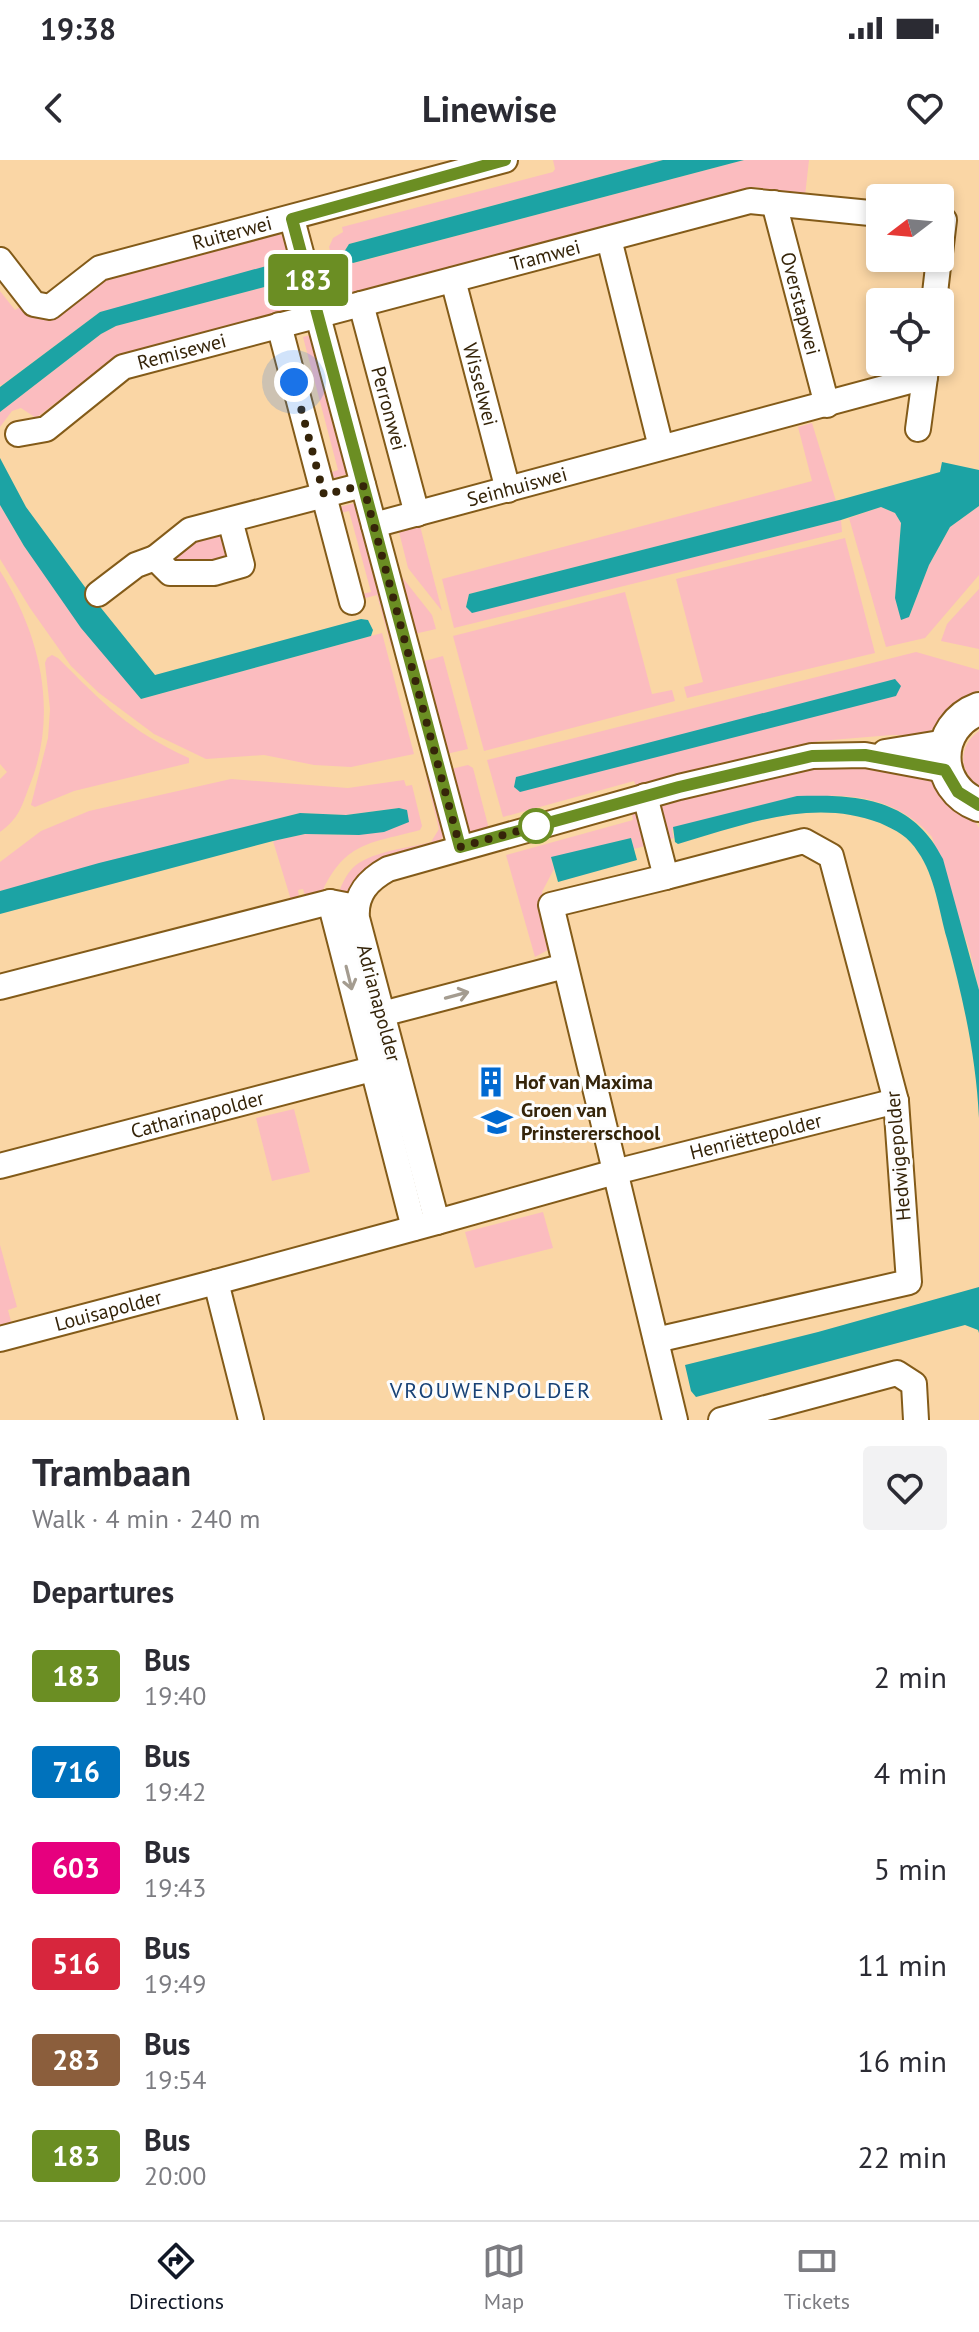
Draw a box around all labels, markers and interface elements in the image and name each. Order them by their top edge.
text: 19:38 [40,9,116,48]
text: Linewise [422,85,557,132]
icon: back [32,86,76,130]
icon: heart [903,86,947,130]
north arrow [866,184,954,272]
map controls [866,184,954,376]
street label: Ruiterwei [189,210,275,256]
street label: Tramwei [507,233,583,277]
street label: Overstapwei [774,249,826,358]
line badge: 183 [262,254,354,306]
text: 183 [284,261,332,298]
button: locate [866,288,954,376]
street label: Remisewei [134,327,229,376]
street label: Wisselwei [457,340,504,429]
your location [274,362,314,402]
street label: Perronwei [365,363,412,453]
street label: Seinhuiswei [464,461,570,512]
unlabelled marker [519,809,553,843]
street label: Adrianapolder [351,941,407,1065]
one-way arrow [342,964,357,990]
one-way arrow [444,986,470,1001]
building icon: Hof van Maxima [474,1065,508,1099]
place label: Hof van Maxima [515,1069,653,1095]
street label: Catharinapolder [128,1085,267,1144]
street label: Hedwigepolder [879,1090,917,1222]
place label: Groen van Prinstererschool [521,1097,660,1146]
school or university icon: Groen van Prinstererschool [480,1105,514,1139]
street label: Henriëttepolder [687,1107,825,1166]
street label: Louisapolder [52,1284,165,1337]
district label: VROUWENPOLDER [389,1376,592,1404]
button: heart [863,1446,947,1530]
text: Trambaan [32,1447,191,1496]
text: Walk · 4 min · 240 m [32,1502,260,1535]
text: Departures [32,1572,174,1611]
text: Bus [144,1640,191,1679]
text: 183 [52,1657,100,1694]
text: 2 min [874,1657,947,1696]
text: 19:40 [144,1679,206,1712]
text: Bus [144,1736,191,1775]
text: 716 [52,1753,100,1790]
text: 4 min [874,1753,947,1792]
text: 19:42 [144,1775,206,1808]
text: Bus [144,1832,191,1871]
text: 603 [52,1849,100,1886]
text: 5 min [874,1849,947,1888]
text: 19:43 [144,1871,206,1904]
text: Bus [144,1928,191,1967]
text: 516 [52,1945,100,1982]
text: 11 min [857,1945,947,1984]
text: 19:49 [144,1967,206,2000]
text: Bus [144,2024,191,2063]
text: 283 [52,2041,100,2078]
text: 16 min [857,2041,947,2080]
text: 19:54 [144,2063,206,2096]
text: Bus [144,2120,191,2159]
text: 183 [52,2137,100,2174]
text: 22 min [857,2137,947,2176]
text: 20:00 [144,2159,206,2192]
tab: Directions [129,2239,224,2315]
tab: Map [482,2239,526,2315]
tab: Tickets [784,2239,850,2315]

